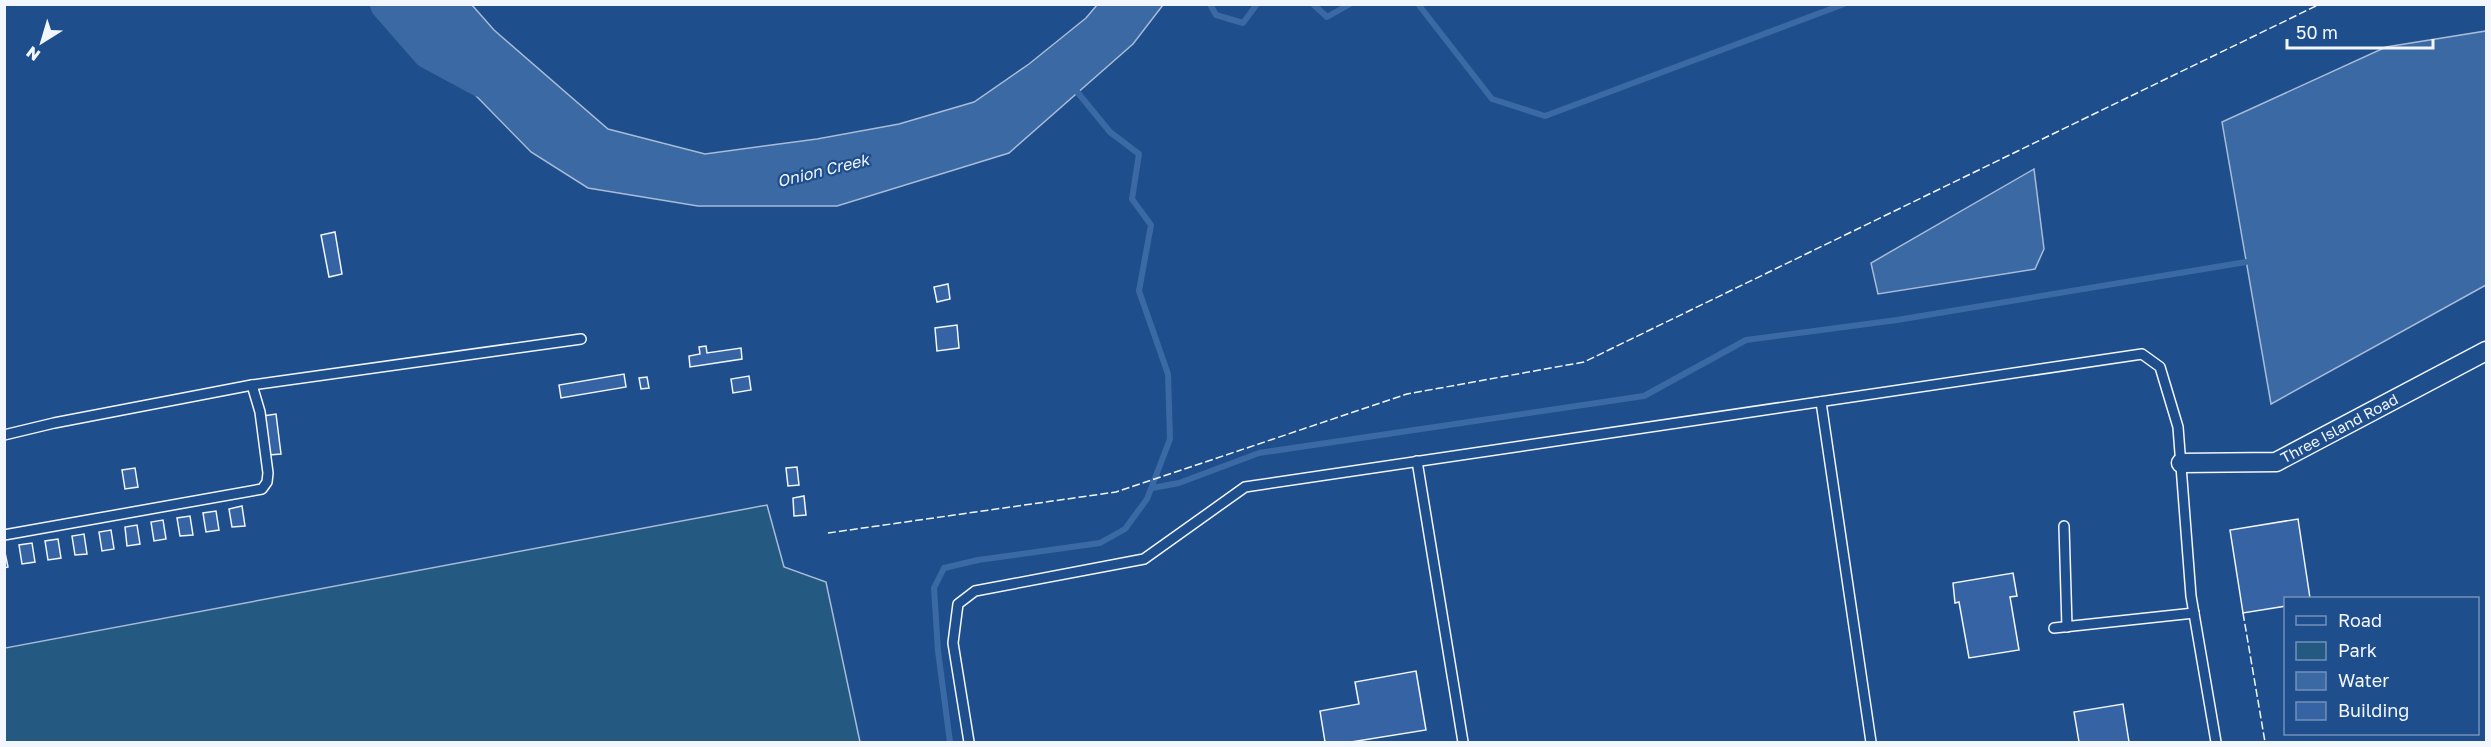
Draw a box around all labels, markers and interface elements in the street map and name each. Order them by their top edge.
north arrow [12,12,72,72]
scale bar [2287,12,2432,50]
text: 50 m [2296,21,2338,43]
text: N [22,42,44,66]
water label: Onion Creek [775,148,873,191]
street label: Three Island Road [2277,389,2401,467]
legend [2284,597,2479,735]
text: Road [2338,609,2382,631]
text: Park [2338,639,2377,661]
text: Water [2338,669,2389,691]
text: Building [2338,699,2409,721]

